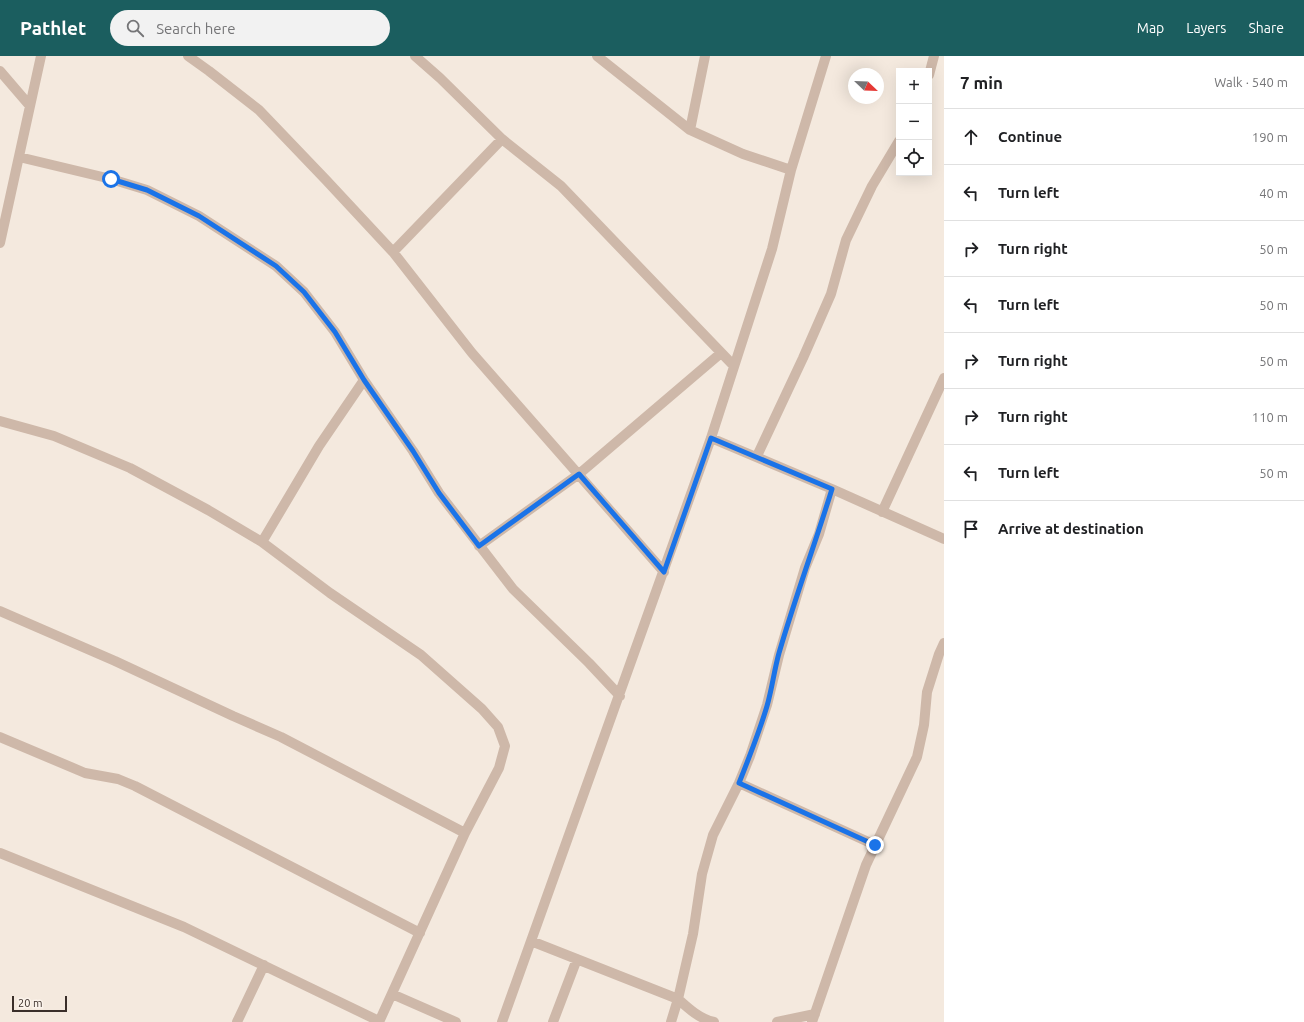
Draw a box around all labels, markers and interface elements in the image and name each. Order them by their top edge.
search box [110,10,390,46]
text: Pathlet [20,17,86,39]
icon: search [124,17,146,39]
text: Search here [156,20,236,37]
text: Map [1137,20,1164,36]
text: Layers [1186,20,1226,36]
text: Share [1248,20,1284,36]
north arrow [848,68,884,104]
map controls [896,68,932,176]
button: + [896,68,932,104]
text: 7 min [960,73,1003,92]
text: Walk · 540 m [1214,75,1288,89]
button: − [896,104,932,140]
icon: ahead [960,126,982,148]
text: Continue [998,128,1062,145]
text: 190 m [1252,130,1288,144]
button: locate [896,140,932,176]
route start [102,170,120,188]
icon: left [960,182,982,204]
text: Turn left [998,184,1059,201]
text: 40 m [1259,186,1288,200]
icon: right [960,238,982,260]
text: Turn right [998,240,1068,257]
text: 50 m [1259,242,1288,256]
icon: left [960,294,982,316]
text: Turn left [998,296,1059,313]
text: 50 m [1259,298,1288,312]
icon: right [960,350,982,372]
text: Turn right [998,352,1068,369]
text: 50 m [1259,354,1288,368]
icon: right [960,406,982,428]
text: Turn right [998,408,1068,425]
text: 110 m [1252,410,1288,424]
icon: left [960,462,982,484]
text: Turn left [998,464,1059,481]
text: 50 m [1259,466,1288,480]
icon: arrive [960,518,982,540]
text: Arrive at destination [998,520,1144,537]
route end [866,836,884,854]
scale bar [12,994,67,1013]
text: 20 m [18,997,42,1009]

